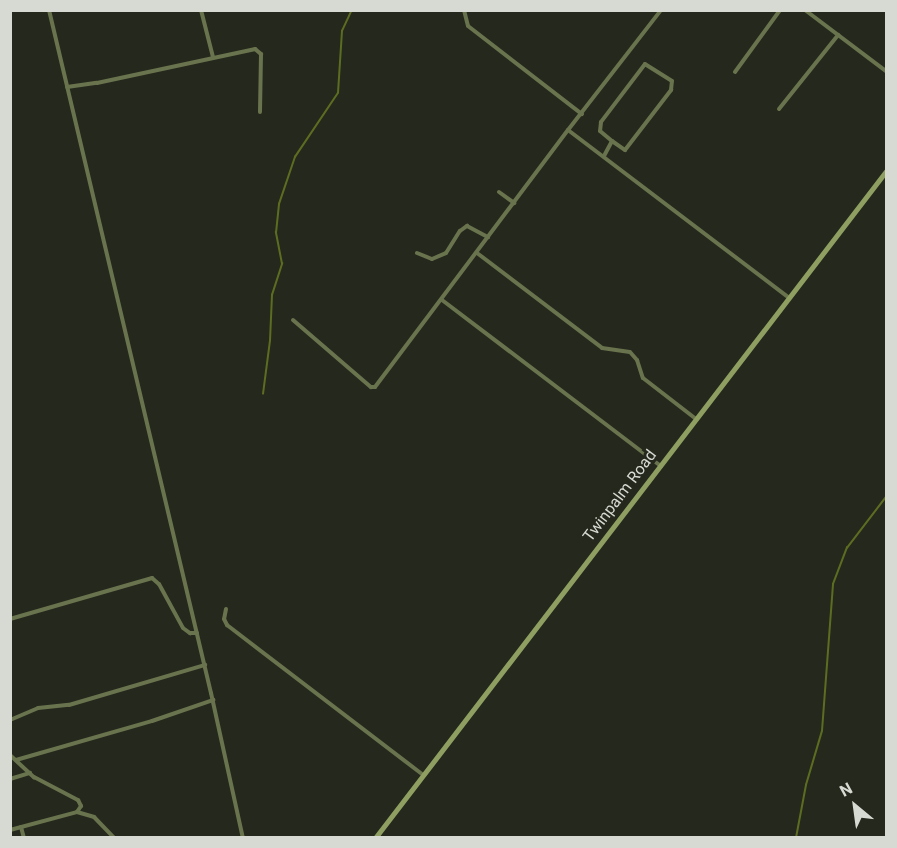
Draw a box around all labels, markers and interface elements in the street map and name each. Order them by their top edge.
street label: Twinpalm Road [579,446,661,546]
north arrow [825,776,885,836]
text: N [836,779,856,801]

